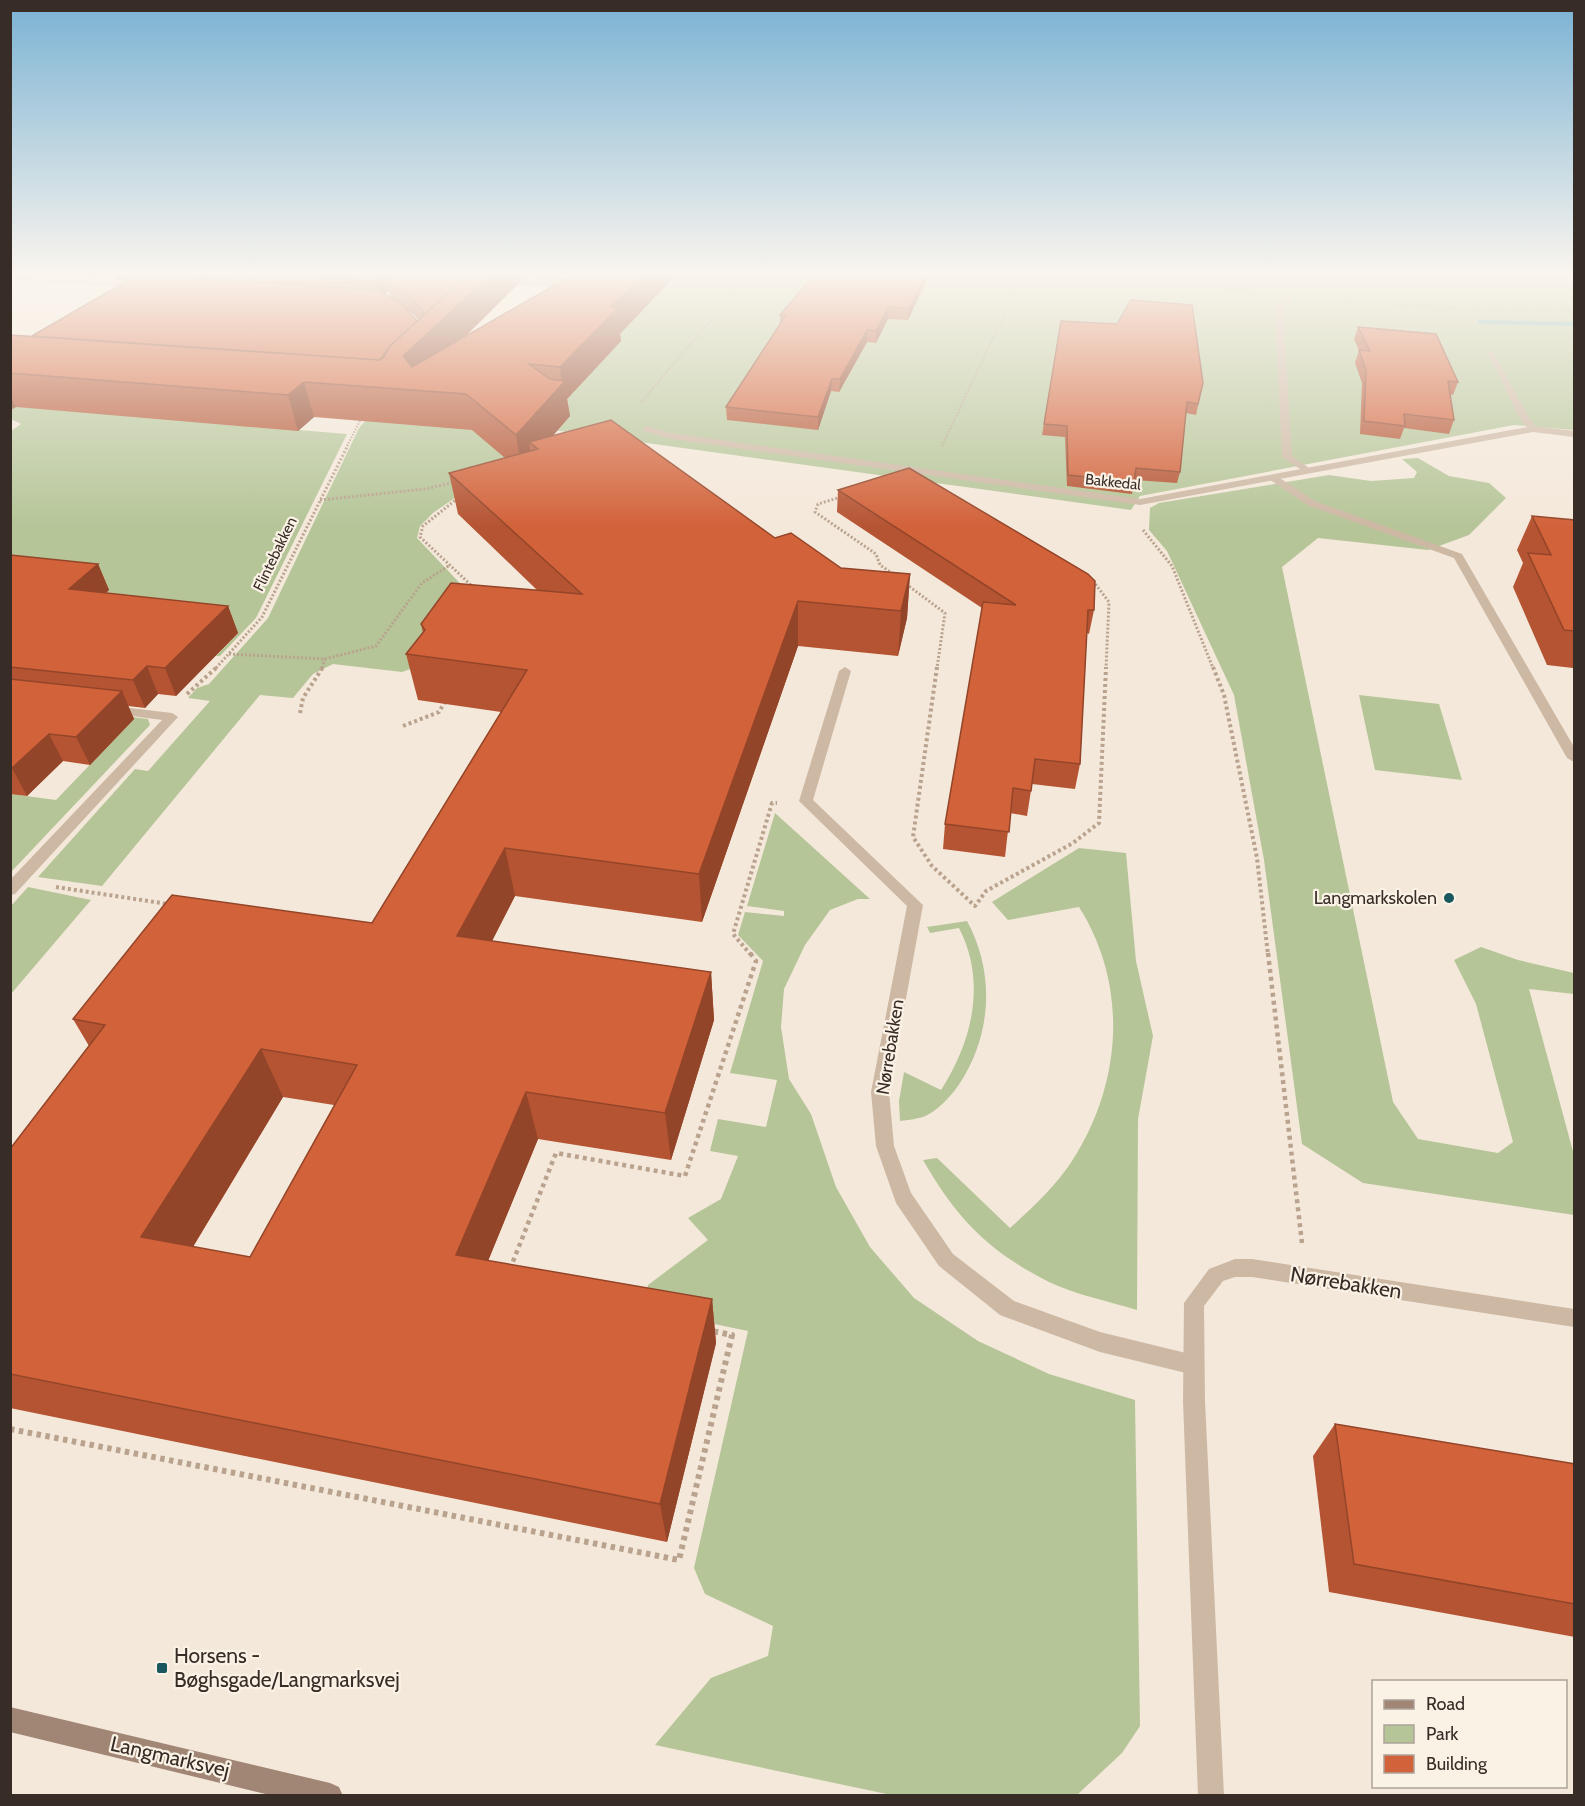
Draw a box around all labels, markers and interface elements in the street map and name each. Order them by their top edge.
street label: Bakkedal [1084,470,1142,494]
street label: Flintebakken [249,514,301,594]
place label: Langmarkskolen [1314,887,1437,909]
marker: Langmarkskolen [1442,891,1456,905]
street label: Nørrebakken [872,998,908,1096]
street label: Nørrebakken [1289,1261,1404,1304]
place label: Horsens - Bøghsgade/Langmarksvej [174,1643,400,1693]
marker: Horsens - Bøghsgade/Langmarksvej [155,1661,169,1675]
legend [1372,1680,1567,1788]
text: Road [1426,1693,1465,1715]
text: Park [1426,1723,1459,1745]
street label: Langmarksvej [108,1731,232,1783]
text: Building [1426,1753,1488,1775]

